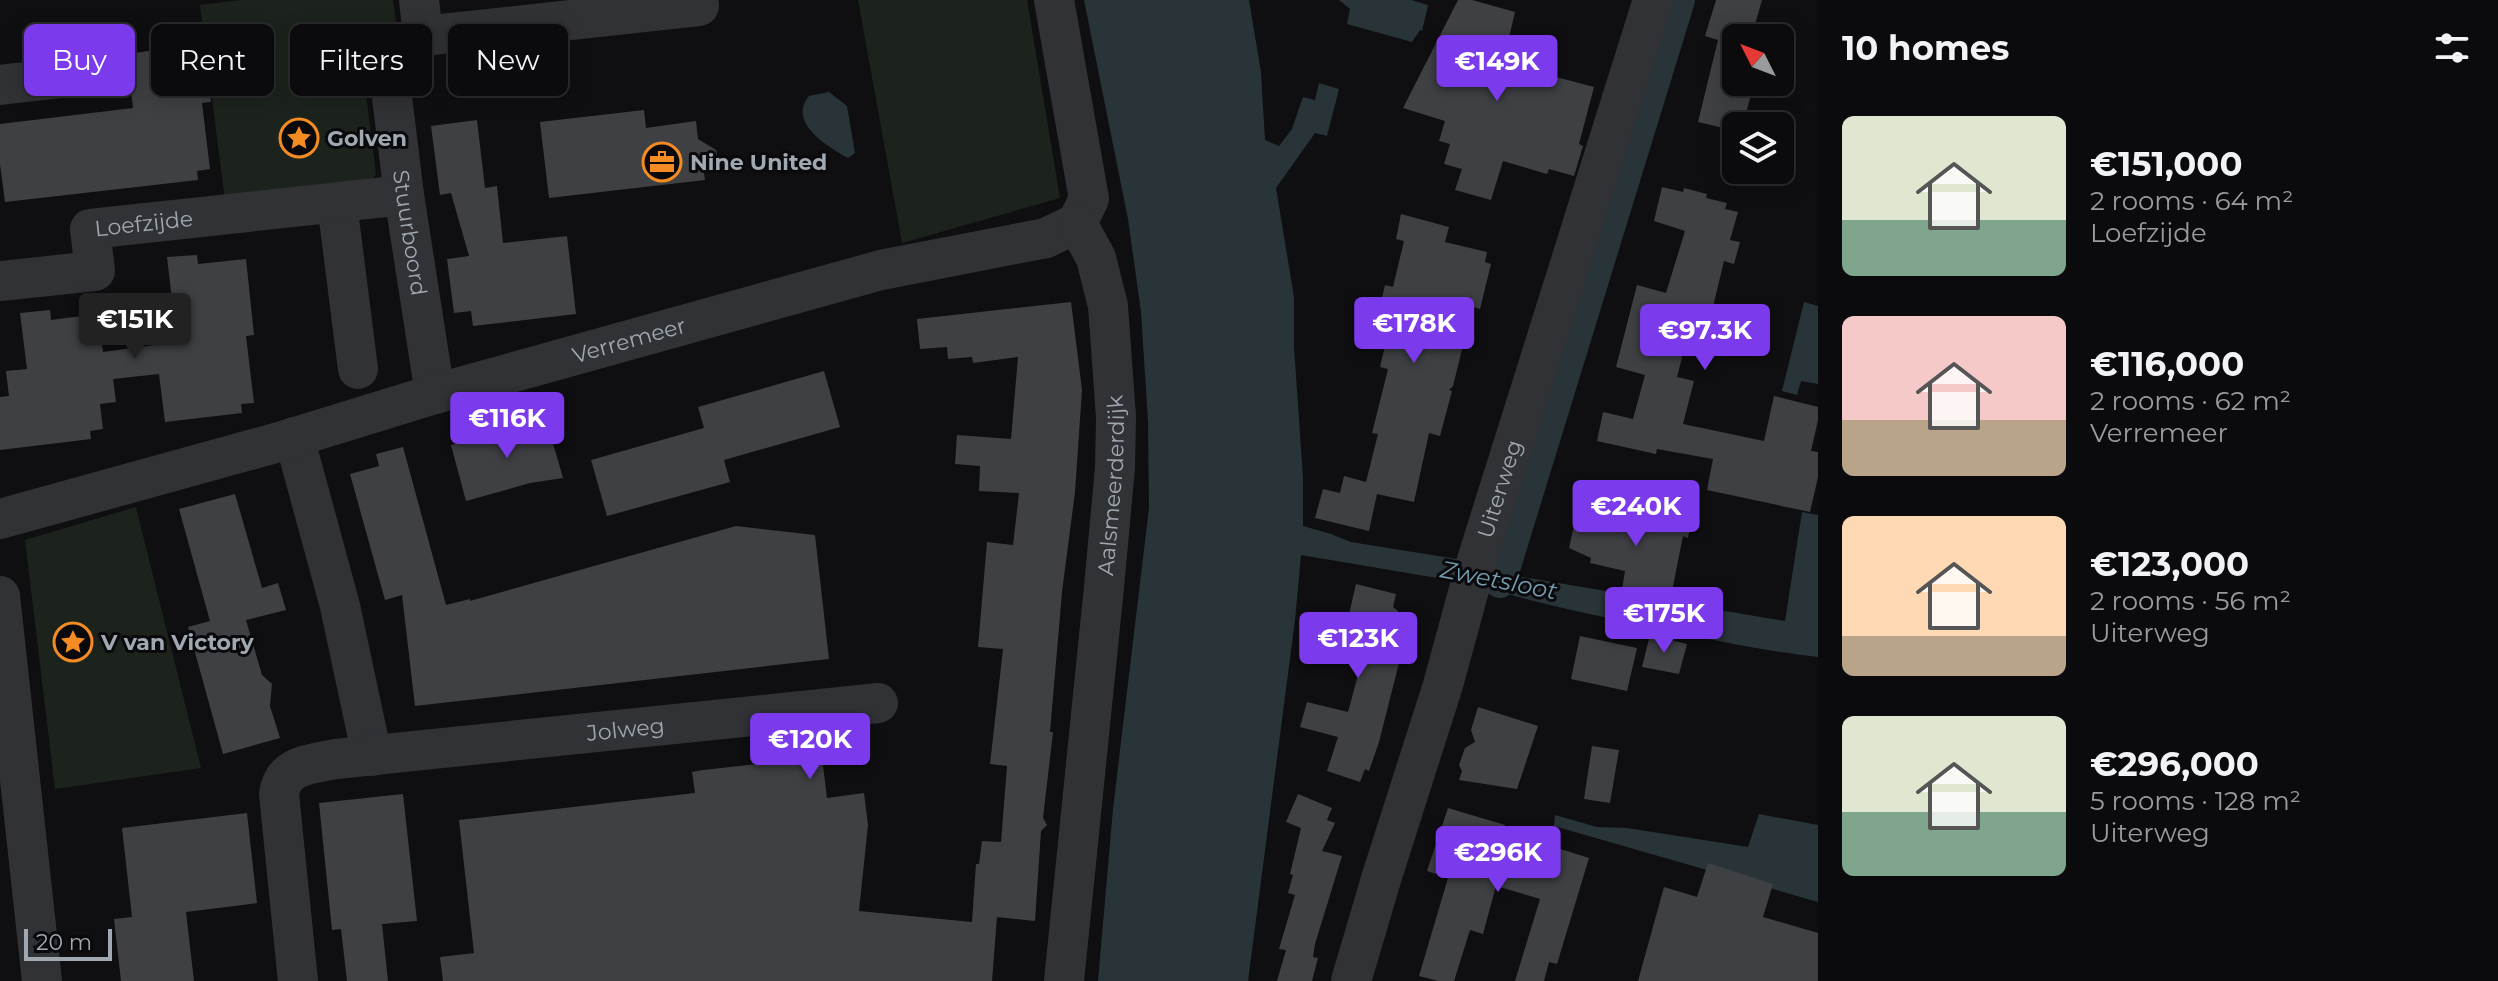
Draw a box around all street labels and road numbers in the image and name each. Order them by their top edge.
street label: Stuurboord [388,168,433,297]
street label: Loefzijde [93,204,194,242]
street label: Verremeer [569,311,689,369]
street label: Aalsmeerderdijk [1092,393,1130,577]
street label: Uiterweg [1471,436,1527,541]
street label: Jolweg [584,712,666,747]

